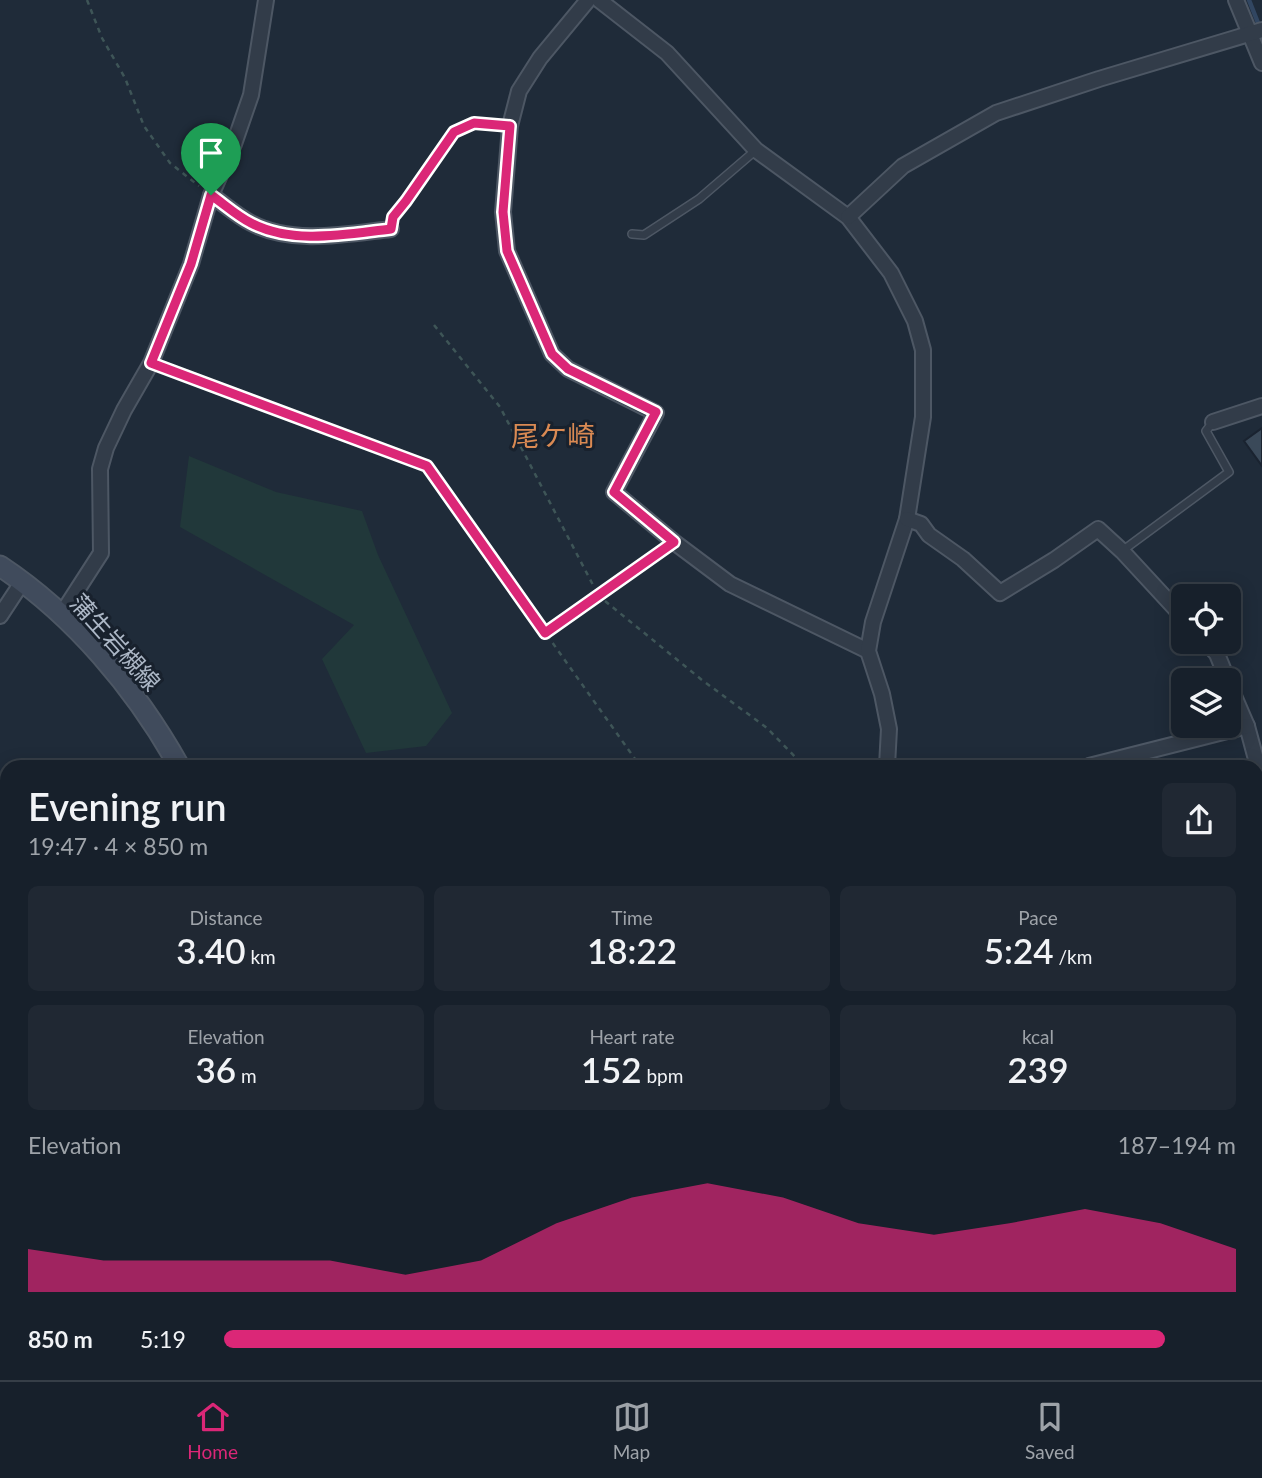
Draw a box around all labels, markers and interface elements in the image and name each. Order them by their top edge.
pin [181,123,241,195]
icon: arrive [192,134,230,172]
district label: 尾ケ崎 [511,418,595,452]
map controls [1171,584,1241,738]
button: locate [1171,584,1241,654]
street label: 蒲生岩槻線 [65,588,167,696]
button: layers [1171,668,1241,738]
text: Evening run [28,783,227,829]
button: share [1162,783,1236,857]
text: 19:47 · 4 × 850 m [28,832,208,860]
text: Distance [190,906,262,929]
text: Time [611,906,653,929]
text: Pace [1018,906,1058,929]
text: 3.40 [176,929,246,971]
text: 18:22 [587,929,677,971]
text: 5:24 [984,929,1054,971]
text: km [246,945,276,968]
text: /km [1054,945,1092,968]
text: Elevation [187,1025,265,1048]
text: Heart rate [589,1025,675,1048]
text: kcal [1022,1025,1054,1048]
text: 36 [195,1048,236,1090]
text: 152 [581,1048,642,1090]
text: 239 [1008,1048,1068,1090]
text: m [236,1064,257,1087]
text: bpm [642,1064,683,1087]
text: Elevation [28,1131,121,1159]
text: 187–194 m [1118,1131,1236,1159]
text: 850 m [28,1325,93,1353]
text: 5:19 [140,1325,186,1353]
tab: Home [187,1398,238,1463]
tab: Map [613,1398,651,1463]
tab: Saved [1025,1398,1075,1463]

